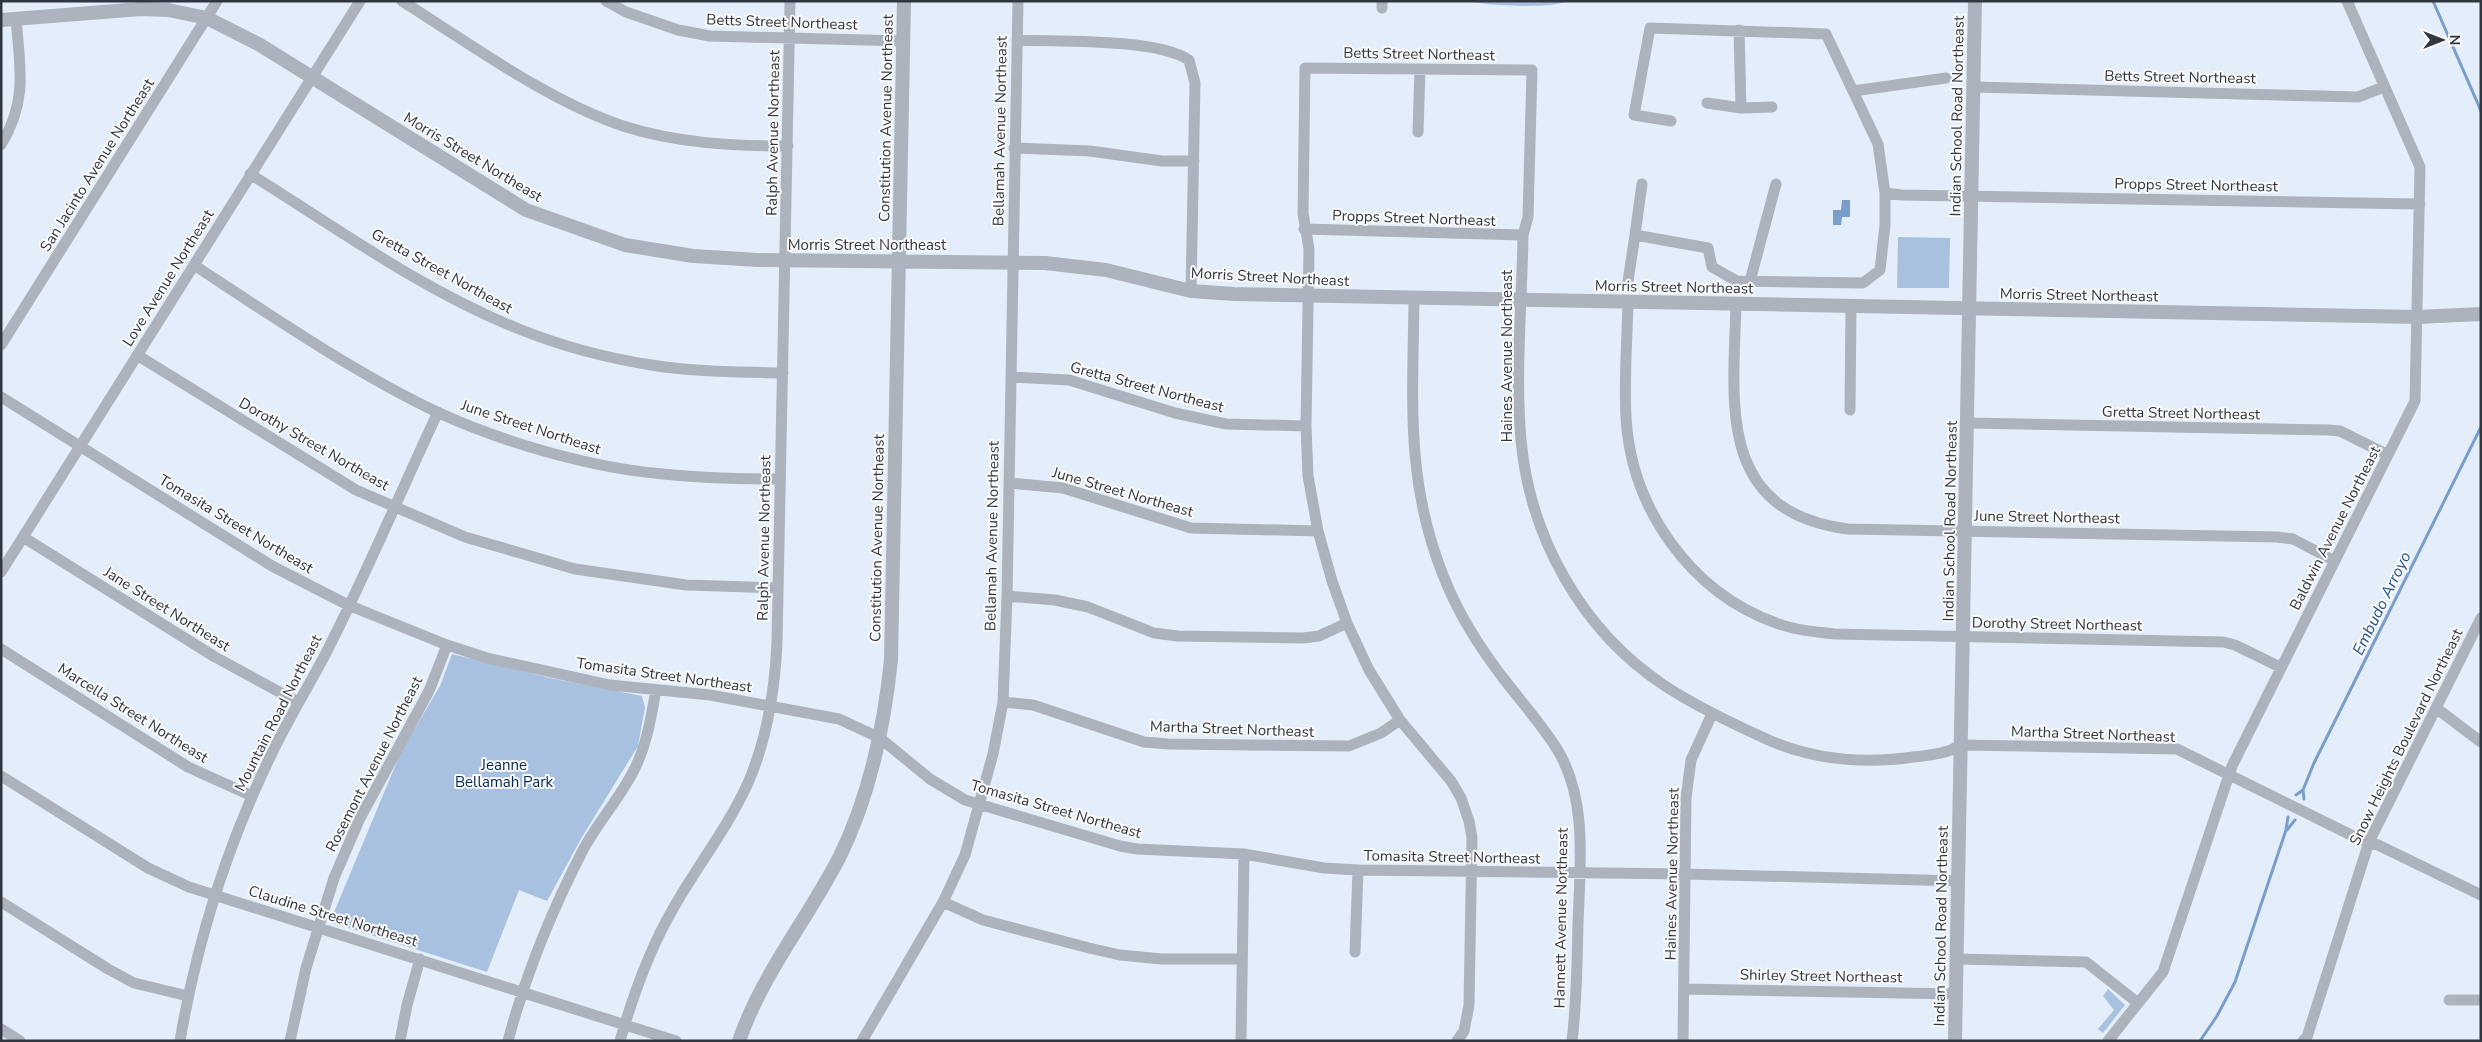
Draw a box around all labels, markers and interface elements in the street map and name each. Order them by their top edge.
street label: Betts Street Northeast [706,9,859,35]
street label: Constitution Avenue Northeast [874,13,898,222]
street label: Indian School Road Northeast [1945,15,1969,216]
north arrow [2417,15,2467,65]
street label: Bellamah Avenue Northeast [988,35,1012,226]
text: N [2445,35,2464,45]
street label: Betts Street Northeast [1343,43,1496,65]
street label: Ralph Avenue Northeast [762,49,784,216]
street label: Betts Street Northeast [2104,66,2257,88]
street label: San Jacinto Avenue Northeast [35,74,159,255]
street label: Morris Street Northeast [400,108,547,207]
street label: Propps Street Northeast [2114,174,2279,196]
street label: Love Avenue Northeast [118,205,219,350]
street label: Propps Street Northeast [1332,205,1497,231]
street label: Gretta Street Northeast [368,224,517,318]
street label: Morris Street Northeast [788,235,947,255]
street label: Morris Street Northeast [1190,263,1350,291]
street label: Haines Avenue Northeast [1497,269,1517,442]
street label: Morris Street Northeast [1595,276,1754,298]
street label: Morris Street Northeast [2000,284,2159,306]
street label: Gretta Street Northeast [1068,357,1227,417]
street label: Dorothy Street Northeast [235,393,393,496]
street label: June Street Northeast [458,395,604,459]
street label: Gretta Street Northeast [2102,402,2261,424]
street label: Indian School Road Northeast [1938,420,1962,621]
street label: Constitution Avenue Northeast [865,433,889,642]
street label: Bellamah Avenue Northeast [980,440,1004,631]
street label: Baldwin Avenue Northeast [2285,442,2386,614]
street label: Ralph Avenue Northeast [753,454,775,621]
street label: June Street Northeast [1049,462,1197,522]
street label: Tomasita Street Northeast [155,470,318,578]
street label: June Street Northeast [1973,506,2121,528]
water label: Embudo Arroyo [2347,548,2416,659]
street label: Jane Street Northeast [99,562,235,656]
street label: Dorothy Street Northeast [1972,613,2143,635]
street label: Snow Heights Boulevard Northeast [2345,625,2468,849]
street label: Mountain Road Northeast [230,631,327,795]
street label: Tomasita Street Northeast [575,653,754,697]
street label: Marcella Street Northeast [54,659,213,768]
street label: Rosemont Avenue Northeast [321,672,427,855]
street label: Martha Street Northeast [1150,716,1315,742]
street label: Martha Street Northeast [2011,721,2176,747]
park label: Jeanne Bellamah Park [455,755,554,792]
street label: Tomasita Street Northeast [968,775,1144,843]
street label: Haines Avenue Northeast [1660,787,1684,960]
street label: Indian School Road Northeast [1929,825,1953,1026]
street label: Hannett Avenue Northeast [1549,827,1573,1009]
street label: Tomasita Street Northeast [1363,845,1541,869]
street label: Claudine Street Northeast [246,881,421,951]
street label: Shirley Street Northeast [1740,965,1903,987]

